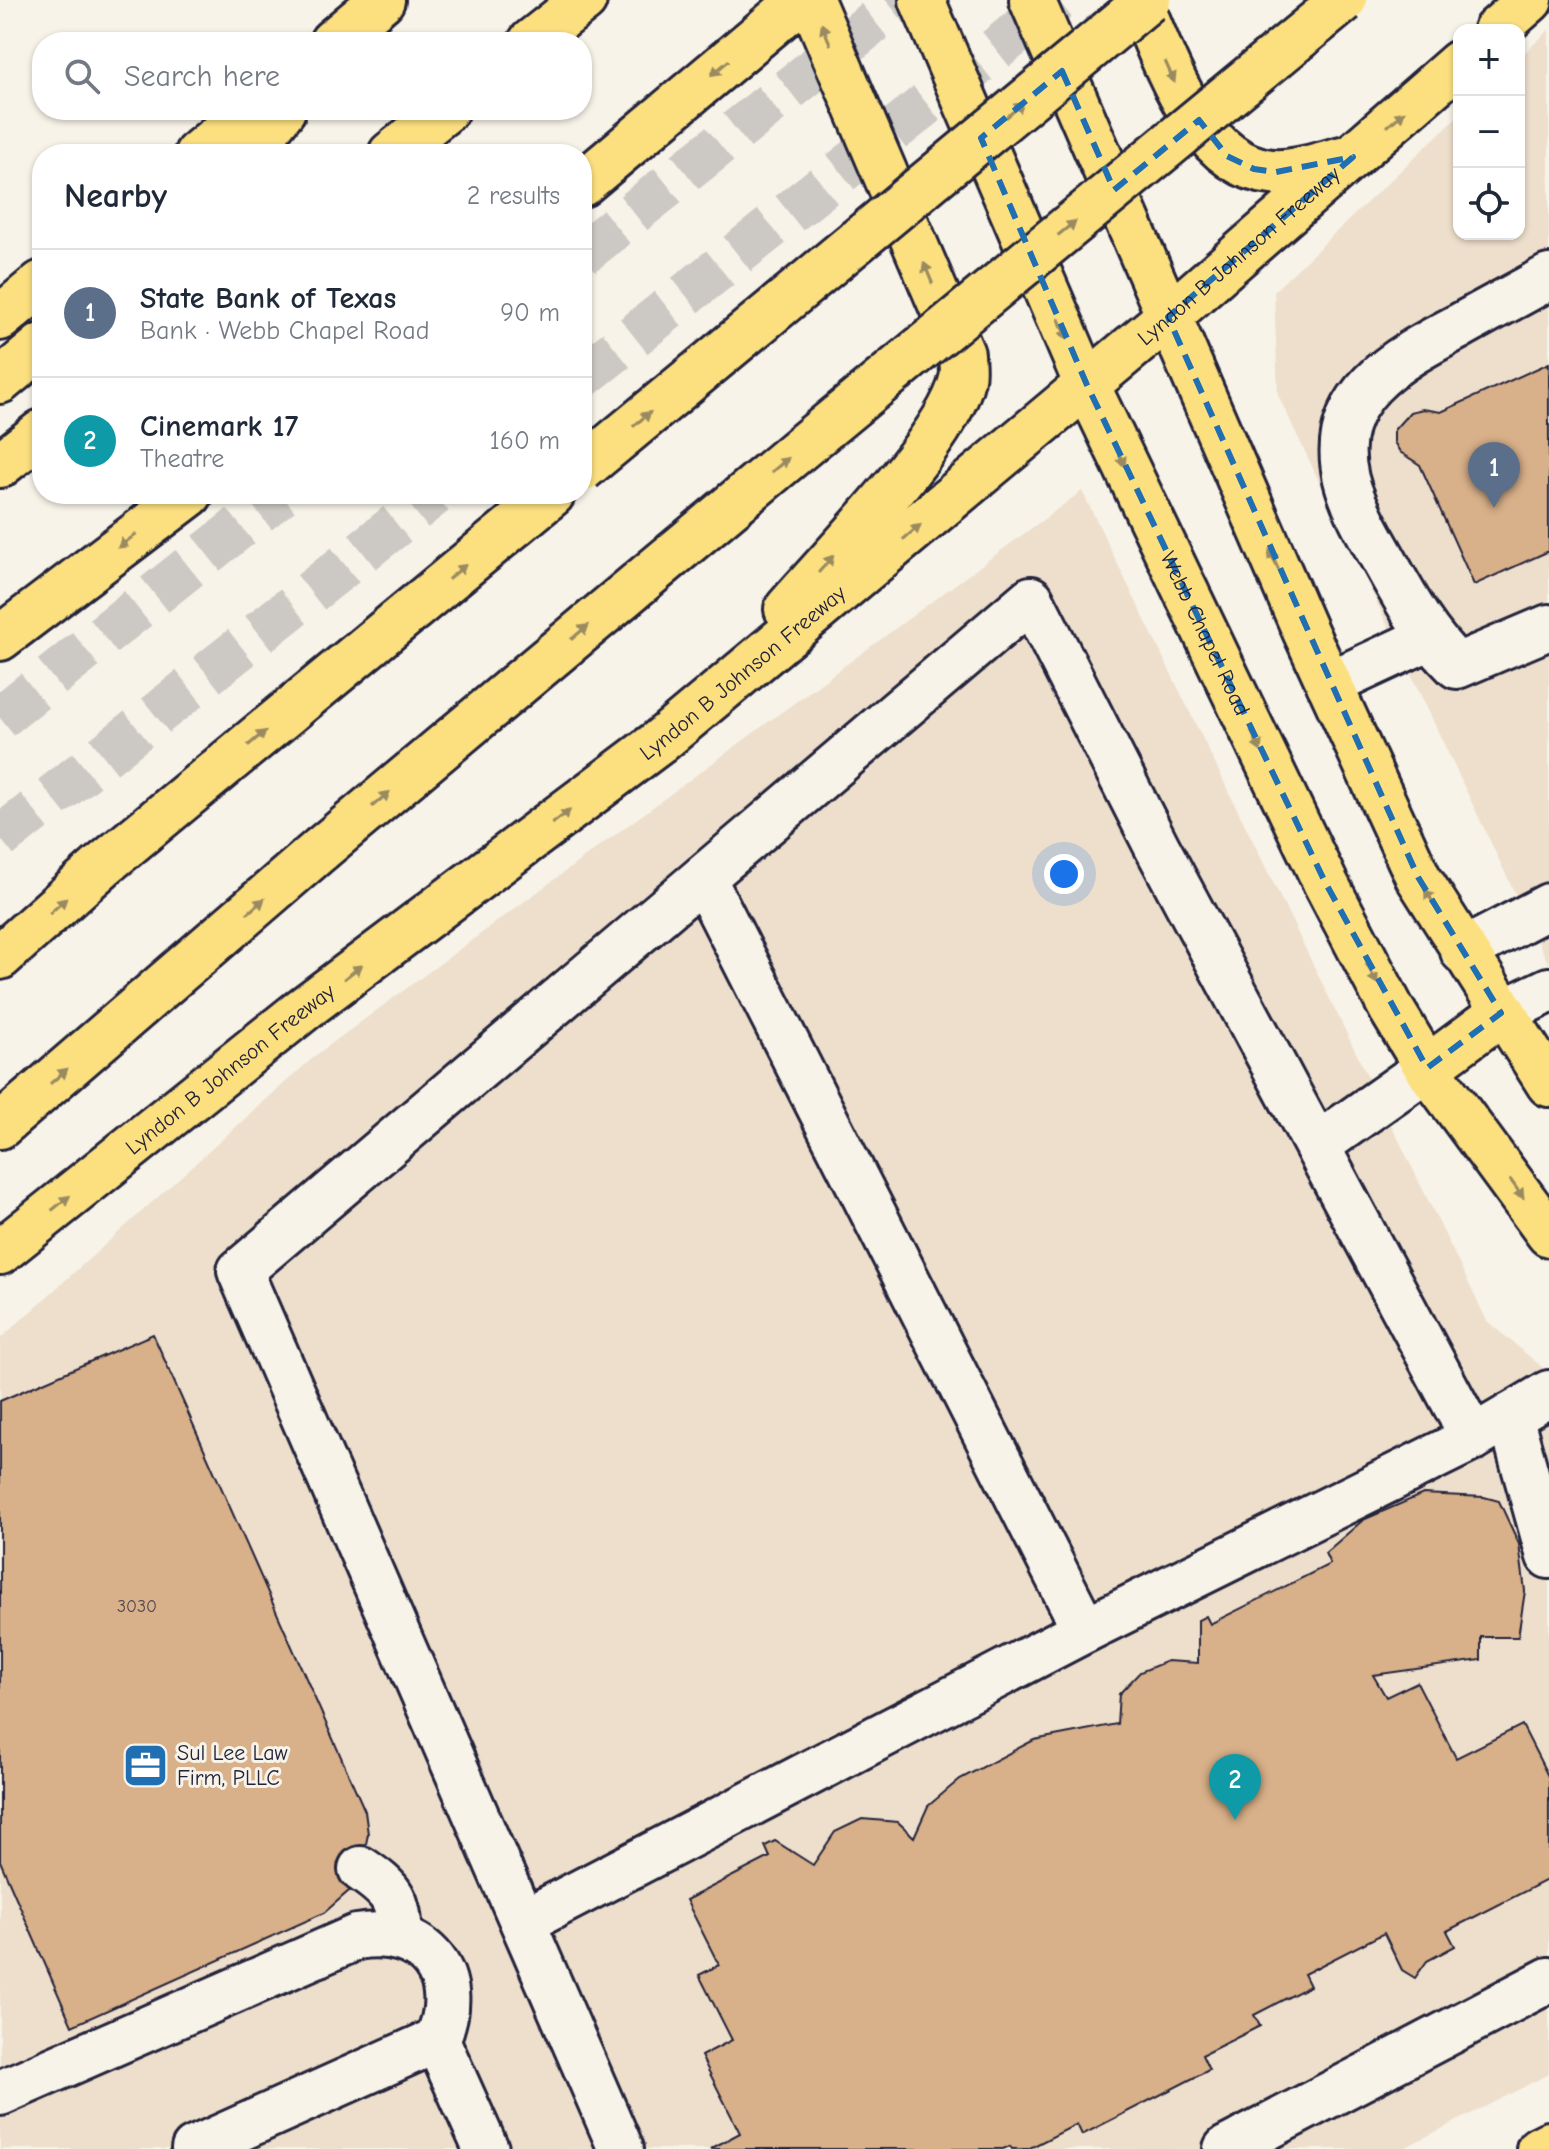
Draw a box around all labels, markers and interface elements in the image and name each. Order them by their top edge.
one-way arrow [819,22,832,46]
map controls [1453,24,1525,240]
button: + [1453,24,1525,96]
search box [32,32,592,120]
icon: search [60,54,104,98]
text: Search here [124,59,280,94]
one-way arrow [710,59,730,76]
one-way arrow [1163,60,1177,83]
button: − [1453,96,1525,168]
one-way arrow [1004,102,1024,119]
one-way arrow [1387,110,1406,128]
street label: Lyndon B Johnson Freeway [1132,161,1346,351]
button: locate [1453,168,1525,240]
text: Nearby [64,176,167,216]
text: 2 results [467,181,560,211]
one-way arrow [1056,220,1077,237]
one-way arrow [921,261,934,285]
text: State Bank of Texas [140,281,396,316]
text: 1 [85,298,95,328]
text: 90 m [500,298,560,328]
text: Bank · Webb Chapel Road [140,316,429,346]
one-way arrow [1057,317,1070,341]
text: Cinemark 17 [140,409,298,444]
one-way arrow [632,411,652,428]
text: 2 [84,426,96,456]
text: 160 m [490,426,560,456]
pin: 1 [1468,442,1520,508]
text: Theatre [140,444,224,474]
one-way arrow [1113,444,1127,467]
one-way arrow [769,457,789,474]
one-way arrow [902,524,922,541]
one-way arrow [117,533,138,549]
street label: Webb Chapel Road [1155,547,1255,720]
one-way arrow [1267,548,1281,571]
one-way arrow [817,554,834,574]
one-way arrow [447,564,467,581]
street label: Lyndon B Johnson Freeway [635,580,851,766]
one-way arrow [570,624,590,641]
one-way arrow [1249,729,1263,753]
one-way arrow [247,730,267,747]
one-way arrow [371,791,391,808]
one-way arrow [551,809,571,825]
your location [1044,854,1084,894]
one-way arrow [1424,888,1438,910]
one-way arrow [49,897,68,915]
one-way arrow [246,898,266,915]
one-way arrow [1365,962,1379,985]
one-way arrow [342,965,363,981]
street label: Lyndon B Johnson Freeway [121,978,340,1160]
one-way arrow [49,1067,69,1085]
one-way arrow [1508,1179,1524,1200]
one-way arrow [51,1195,71,1212]
house number: 3030 [117,1596,157,1617]
place label: Sul Lee Law Firm, PLLC [177,1740,288,1791]
office icon: Sul Lee Law Firm, PLLC [122,1741,170,1789]
pin: 2 [1209,1754,1261,1820]

